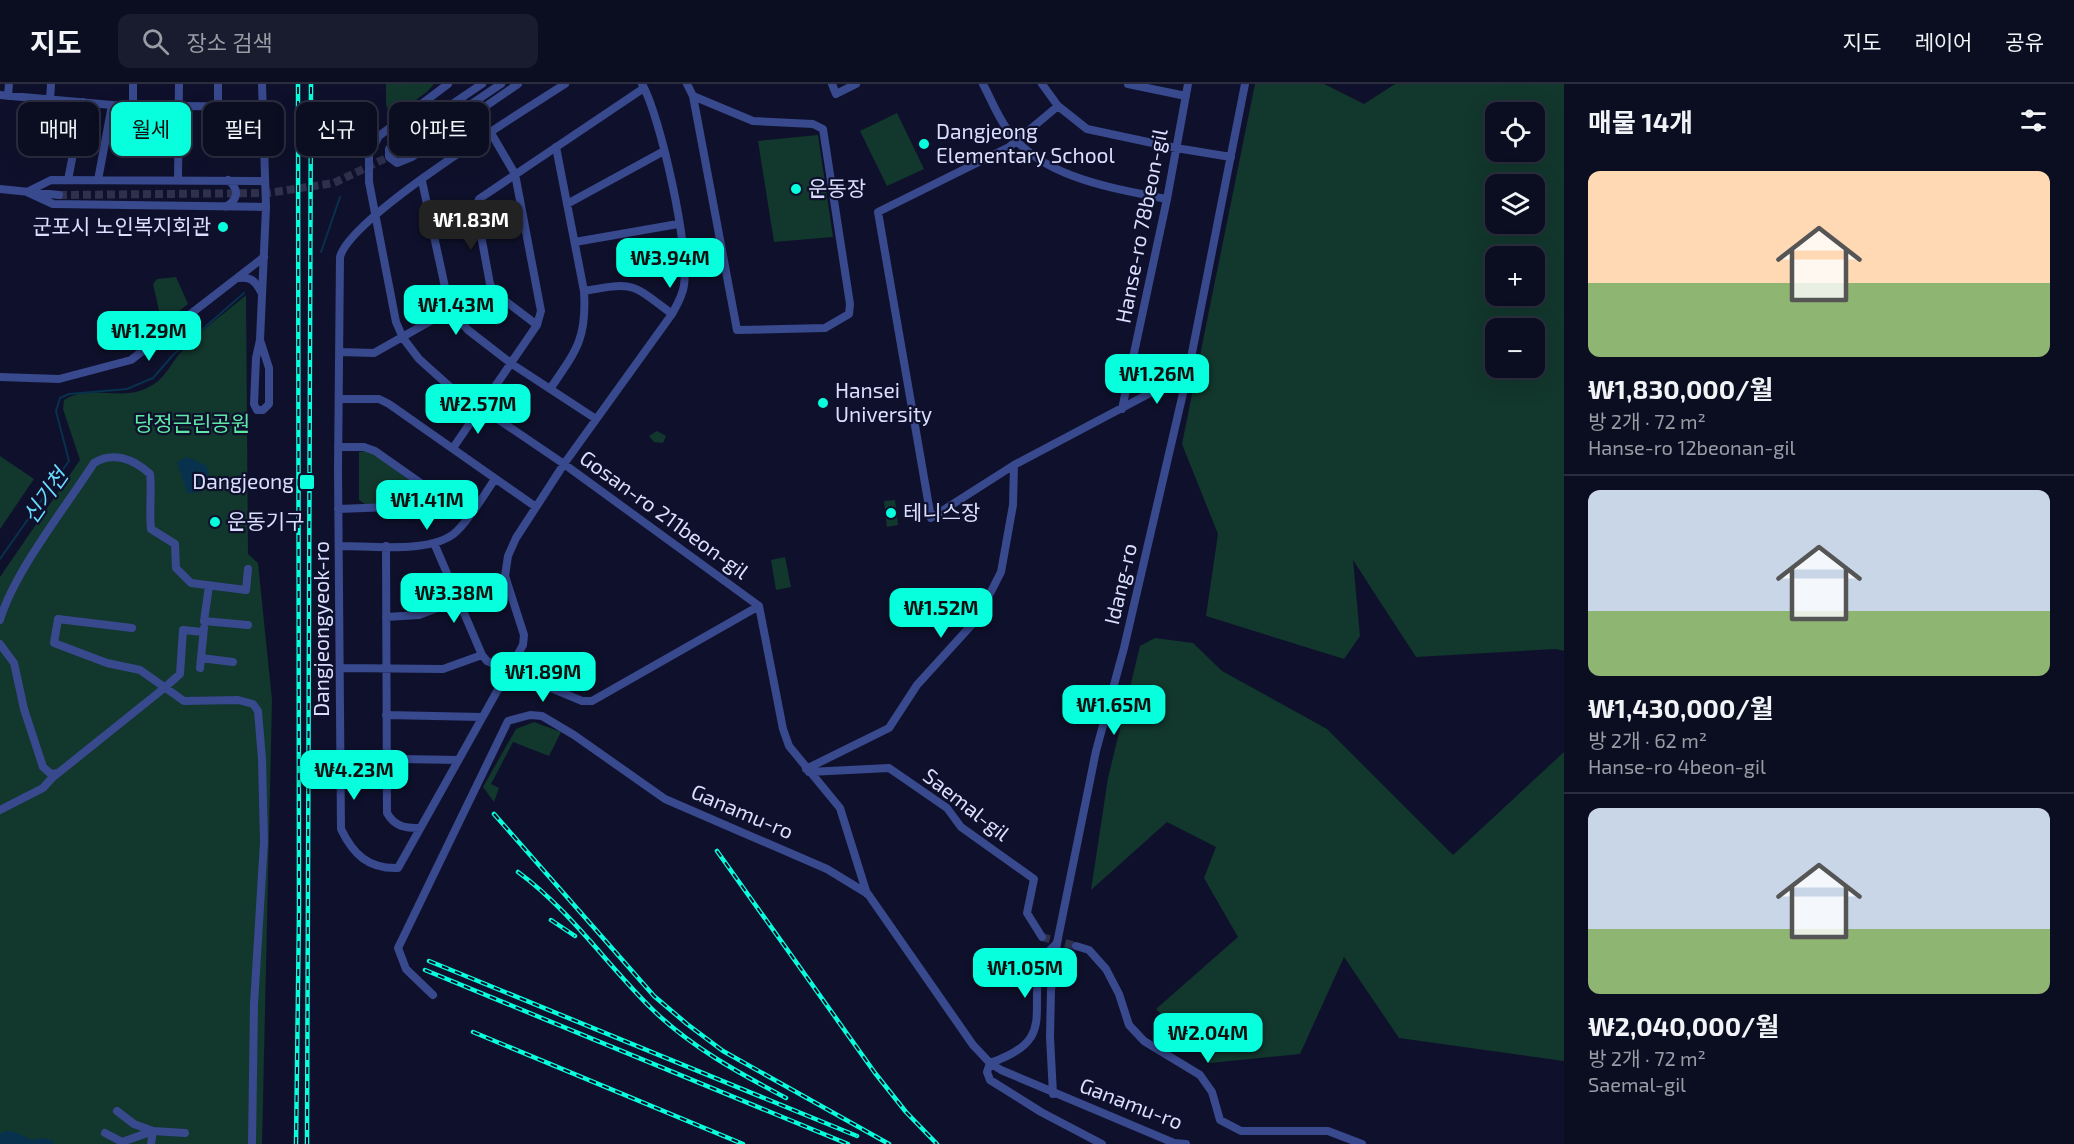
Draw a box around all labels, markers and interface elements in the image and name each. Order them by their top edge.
search box [118,14,538,68]
text: 지도 [30,25,82,59]
icon: search [139,25,172,58]
text: 장소 검색 [187,29,272,55]
text: 지도 [1843,29,1881,54]
text: 레이어 [1914,29,1972,54]
text: 공유 [2005,29,2044,54]
chip: 매매 [18,102,99,156]
chip: 월세 [111,102,191,156]
chip: 필터 [203,102,284,156]
chip: 신규 [296,102,377,156]
chip: 아파트 [389,102,489,156]
map controls [1485,102,1545,378]
button: locate [1485,102,1545,162]
icon: filters [2017,104,2050,137]
text: 매물 14개 [1588,106,1693,137]
place label: Dangjeong Elementary School [936,118,1116,167]
street label: Hanse-ro 78beon-gil [1109,126,1172,325]
marker: Dangjeong Elementary School [917,137,931,151]
button: layers [1485,174,1545,234]
place label: 운동장 [808,175,866,200]
marker: 운동장 [789,182,803,196]
pin: ₩1.83M [422,200,520,251]
text: ₩1.83M [433,207,509,231]
icon: home [1765,210,1873,318]
place label: 군포시 노인복지회관 [32,213,211,238]
marker: 군포시 노인복지회관 [216,220,230,234]
pin: ₩3.94M [621,238,719,289]
text: ₩3.94M [630,245,710,269]
button: + [1485,246,1545,306]
pin: ₩1.43M [407,285,505,336]
text: ₩1.43M [418,292,494,316]
pin: ₩1.29M [100,311,198,362]
text: ₩1.29M [111,318,187,342]
button: − [1485,318,1545,378]
pin: ₩1.26M [1108,354,1206,405]
text: ₩1.26M [1119,361,1195,385]
text: ₩1,830,000/월 [1588,373,1773,404]
place label: Hansei University [835,377,932,426]
pin: ₩2.57M [429,384,527,435]
text: ₩2.57M [439,391,517,415]
marker: Hansei University [816,396,830,410]
text: 방 2개 · 72 m² [1588,409,1706,433]
park label: 당정근린공원 [134,410,250,435]
text: Hanse-ro 12beonan-gil [1588,435,1795,459]
street label: Gosan-ro 211beon-gil [576,444,755,584]
water label: 신기천 [16,461,74,528]
place label: Dangjeong [192,468,294,494]
marker: Dangjeong [298,473,316,491]
pin: ₩1.41M [378,480,476,531]
text: ₩1.41M [390,487,464,511]
place label: 테니스장 [903,499,980,524]
marker: 테니스장 [884,506,898,520]
place label: 운동기구 [227,508,304,533]
marker: 운동기구 [208,515,222,529]
icon: home [1765,529,1873,637]
street label: Dangjeongyeok-ro [308,541,334,717]
street label: Idang-ro [1098,541,1141,627]
pin: ₩3.38M [405,573,503,624]
text: ₩3.38M [415,580,493,604]
pin: ₩1.52M [892,588,990,639]
text: ₩1.52M [903,595,979,619]
pin: ₩1.89M [494,652,592,703]
text: ₩1.89M [505,659,581,683]
pin: ₩1.65M [1065,685,1163,736]
text: ₩1.65M [1076,692,1152,716]
text: ₩1,430,000/월 [1588,692,1774,723]
text: 방 2개 · 62 m² [1588,728,1707,752]
pin: ₩4.23M [305,750,403,801]
text: Hanse-ro 4beon-gil [1588,754,1766,778]
text: ₩4.23M [314,757,394,781]
street label: Saemal-gil [919,762,1016,846]
street label: Ganamu-ro [688,778,797,843]
icon: home [1765,847,1873,955]
pin: ₩1.05M [976,948,1074,999]
text: ₩1.05M [987,955,1063,979]
text: ₩2,040,000/월 [1588,1010,1779,1041]
pin: ₩2.04M [1159,1013,1257,1064]
text: ₩2.04M [1168,1020,1248,1044]
text: 방 2개 · 72 m² [1588,1046,1706,1070]
street label: Ganamu-ro [1076,1072,1187,1134]
text: Saemal-gil [1588,1072,1686,1096]

